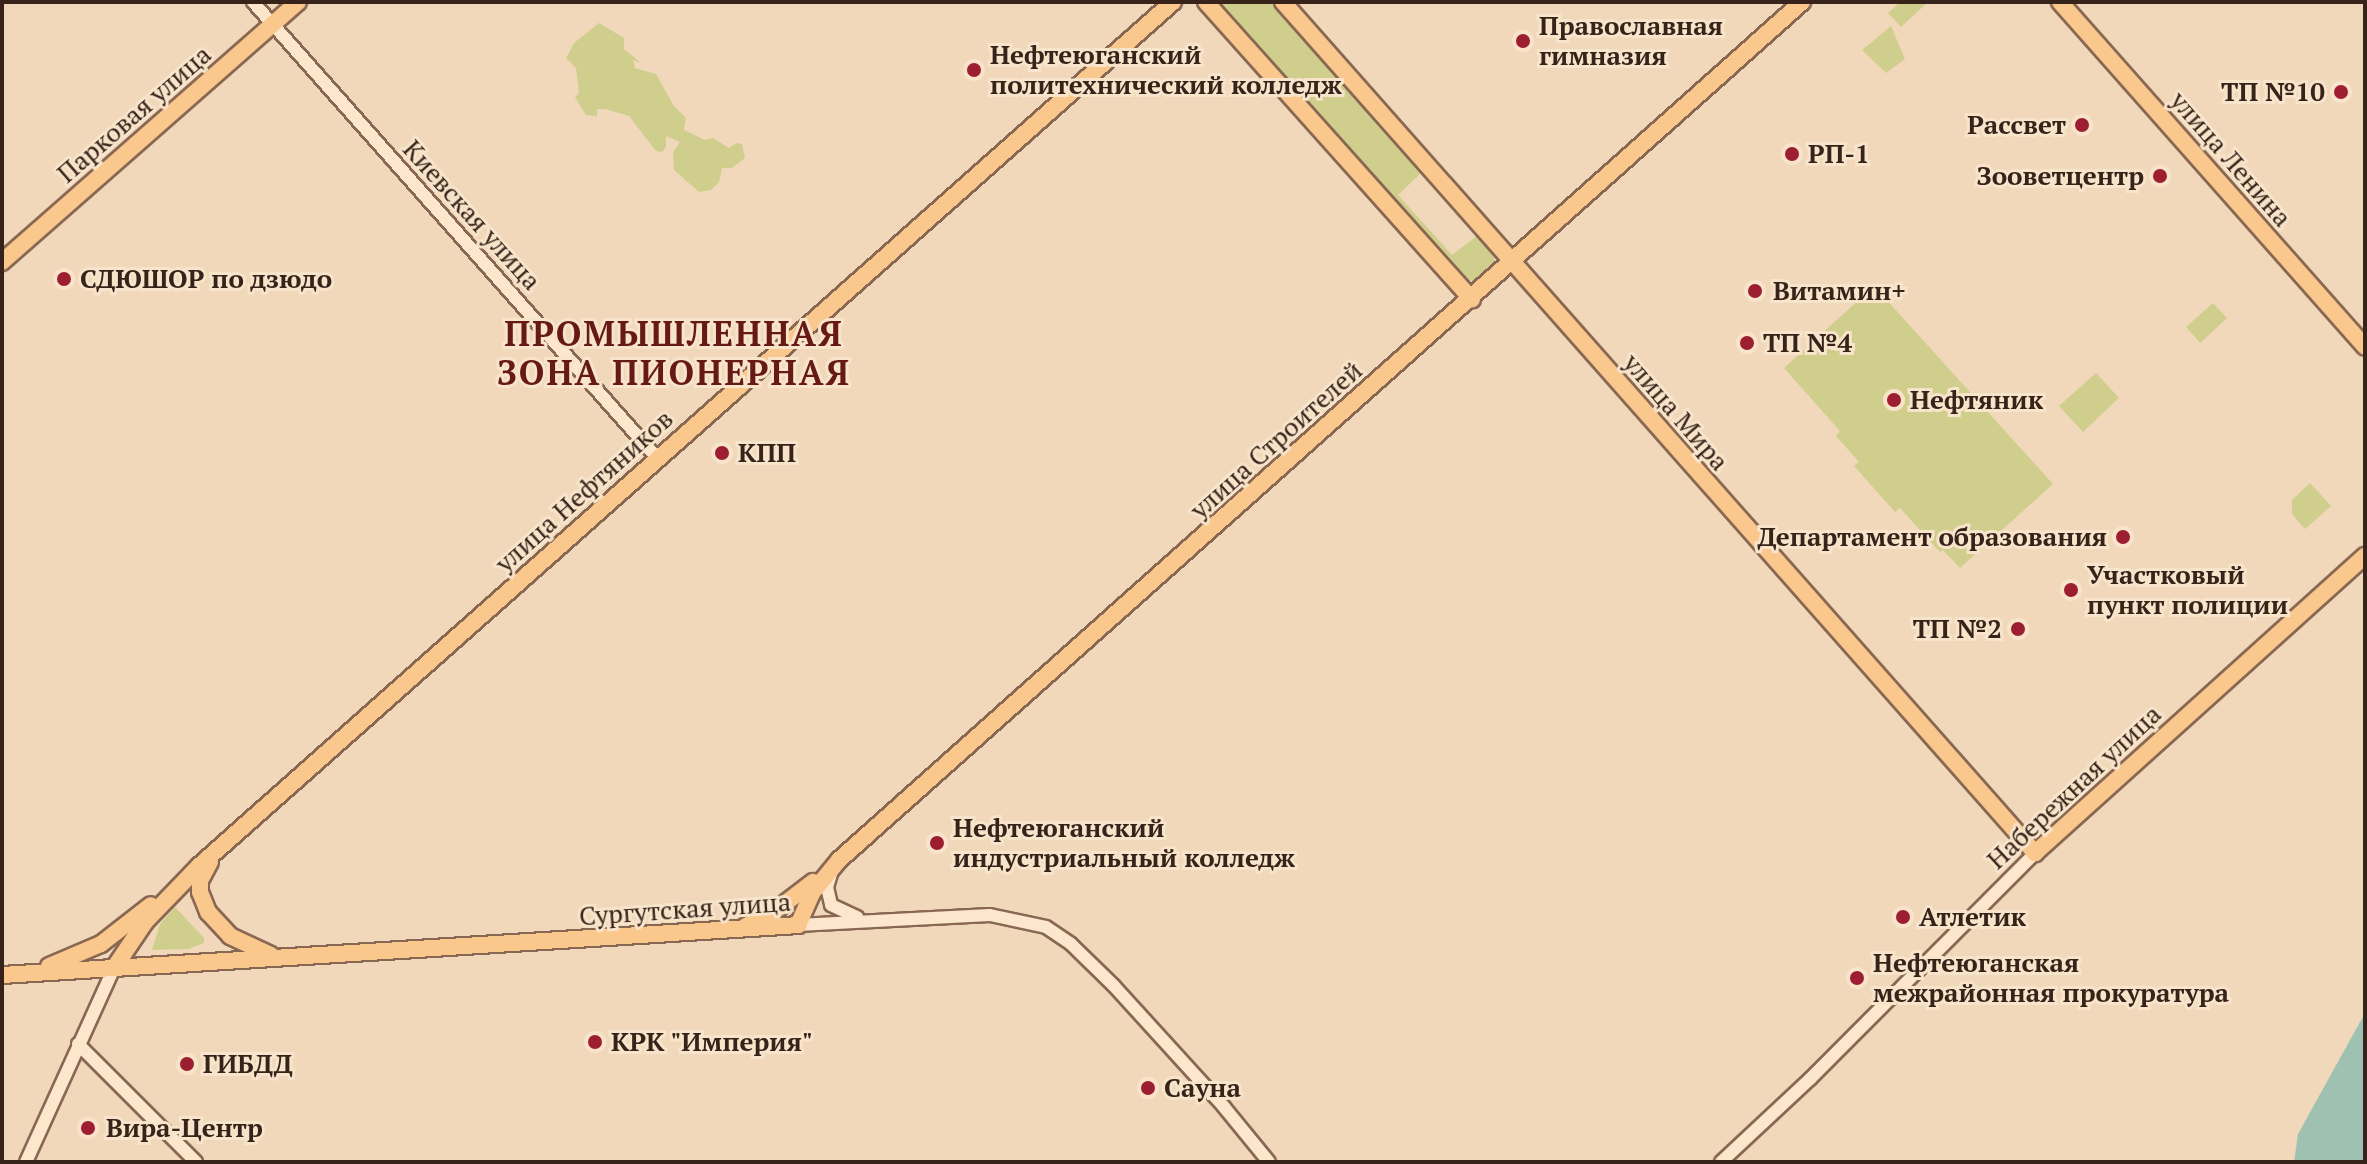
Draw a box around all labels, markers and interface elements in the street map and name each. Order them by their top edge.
place label: Православная гимназия [1539,10,1723,72]
marker: Православная гимназия [1514,32,1532,50]
street label: Парковая улица [51,39,217,189]
place label: Нефтеюганский политехнический колледж [990,39,1342,100]
marker: Нефтеюганский политехнический колледж [965,61,983,79]
place label: ТП №10 [2221,76,2325,108]
marker: ТП №10 [2332,83,2350,101]
street label: улица Ленина [2164,85,2298,233]
place label: Рассвет [1967,109,2066,141]
marker: Рассвет [2073,116,2091,134]
street label: Киевская улица [397,134,547,296]
place label: РП-1 [1808,138,1870,170]
marker: РП-1 [1783,145,1801,163]
place label: Зооветцентр [1977,160,2144,192]
marker: Зооветцентр [2151,167,2169,185]
place label: СДЮШОР по дзюдо [80,263,333,295]
marker: СДЮШОР по дзюдо [55,270,73,288]
place label: Витамин+ [1773,275,1906,307]
marker: Витамин+ [1744,280,1766,302]
district label: ПРОМЫШЛЕННАЯ ЗОНА ПИОНЕРНАЯ [497,313,851,392]
place label: ТП №4 [1763,327,1852,359]
marker: ТП №4 [1738,334,1756,352]
street label: улица Мира [1617,347,1735,477]
street label: улица Строителей [1184,355,1368,525]
place label: Нефтяник [1910,384,2043,416]
marker: Нефтяник [1885,391,1903,409]
street label: улица Нефтяников [489,403,679,579]
place label: КПП [738,437,796,469]
marker: КПП [713,444,731,462]
place label: Департамент образования [1757,521,2107,553]
marker: Департамент образования [2114,528,2132,546]
place label: Участковый пункт полиции [2087,559,2288,620]
marker: Участковый пункт полиции [2062,581,2080,599]
place label: ТП №2 [1913,613,2002,645]
marker: ТП №2 [2009,620,2027,638]
street label: Набережная улица [1981,698,2167,876]
place label: Нефтеюганский индустриальный колледж [953,812,1295,874]
marker: Нефтеюганский индустриальный колледж [928,834,946,852]
street label: Сургутская улица [578,886,792,932]
place label: Атлетик [1919,901,2026,933]
marker: Атлетик [1894,908,1912,926]
place label: Нефтеюганская межрайонная прокуратура [1873,947,2229,1008]
marker: Нефтеюганская межрайонная прокуратура [1848,969,1866,987]
place label: КРК "Империя" [611,1026,814,1058]
marker: КРК "Империя" [586,1033,604,1051]
place label: ГИБДД [203,1048,293,1080]
marker: ГИБДД [178,1055,196,1073]
place label: Сауна [1164,1072,1241,1104]
marker: Сауна [1139,1079,1157,1097]
place label: Вира-Центр [106,1112,263,1144]
marker: Вира-Центр [77,1117,99,1139]

